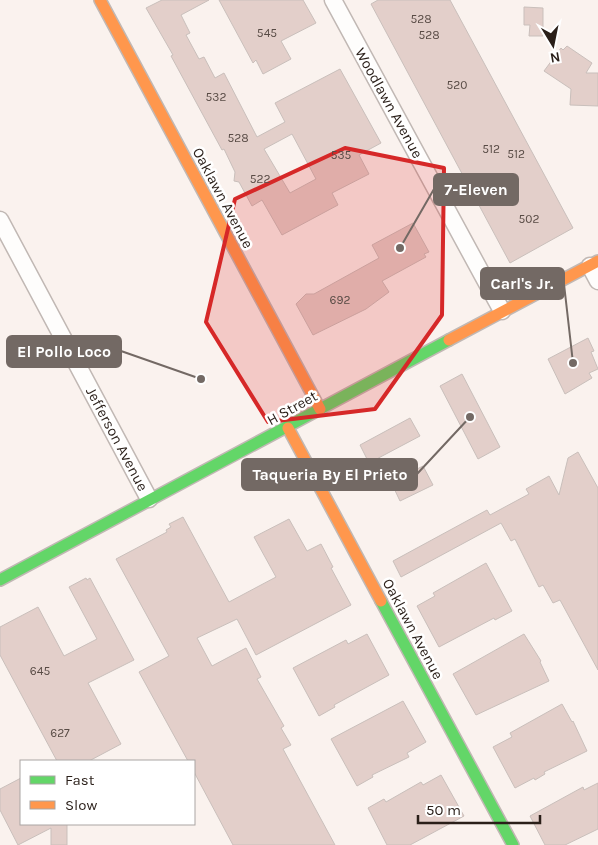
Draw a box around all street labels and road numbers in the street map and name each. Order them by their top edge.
street label: Woodlawn Avenue [351,45,427,161]
street label: Oaklawn Avenue [189,144,257,252]
street label: Jefferson Avenue [82,384,152,494]
street label: H Street [264,387,321,429]
street label: Oaklawn Avenue [379,575,447,683]

